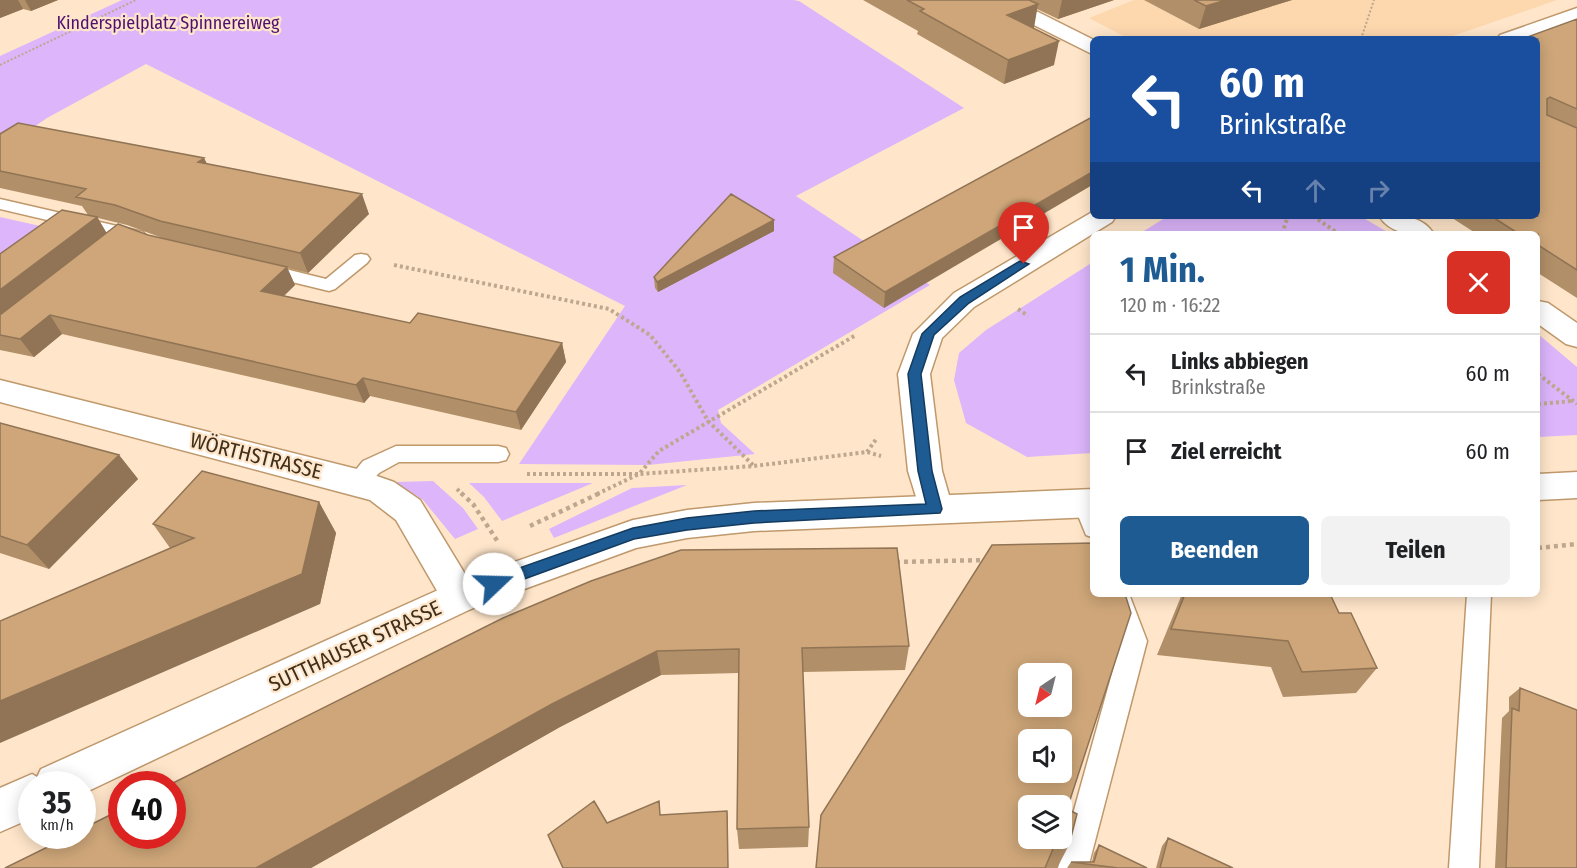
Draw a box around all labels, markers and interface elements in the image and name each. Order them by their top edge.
park label: Kinderspielplatz Spinnereiweg [56,12,280,34]
text: 60 m [1219,58,1305,108]
icon: left [1120,60,1198,138]
text: Brinkstraße [1219,109,1347,141]
icon: left [1236,174,1269,207]
icon: ahead [1299,174,1332,207]
icon: right [1362,174,1395,207]
pin [998,202,1049,264]
icon: arrive [1007,211,1040,244]
text: 1 Min. [1120,248,1205,292]
button: close [1447,251,1510,314]
text: 120 m · 16:22 [1120,293,1220,317]
text: Links abbiegen [1171,348,1309,375]
icon: left [1120,357,1153,390]
text: 60 m [1466,360,1510,387]
text: Brinkstraße [1171,375,1266,399]
street label: WÖRTHSTRASSE [187,427,325,485]
icon: arrive [1120,435,1153,468]
text: Ziel erreicht [1171,438,1282,465]
text: 60 m [1466,438,1510,465]
button: Beenden [1120,516,1309,585]
button: Teilen [1321,516,1510,585]
position arrow [462,552,526,616]
street label: SUTTHAUSER STRASSE [265,595,445,697]
north arrow [1018,663,1072,717]
map controls [1018,663,1072,849]
button: sound [1018,729,1072,783]
speed limit sign: 40 [108,771,186,849]
text: 35 [43,785,71,821]
button: layers [1018,795,1072,849]
text: km/h [40,816,74,834]

